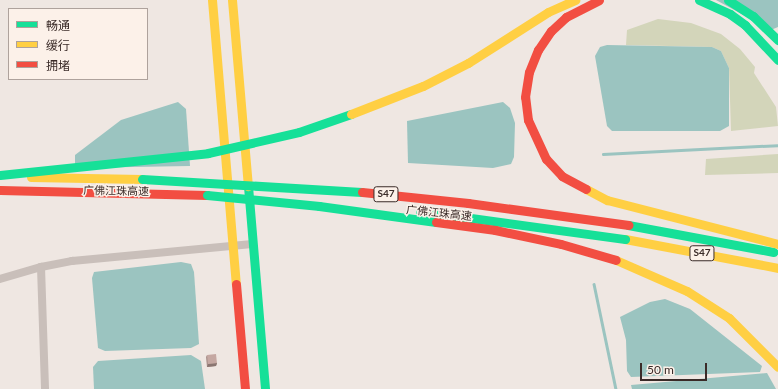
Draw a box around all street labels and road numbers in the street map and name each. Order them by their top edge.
street label: 广佛江珠高速 [83,184,149,198]
road number: S47 [373,186,399,202]
street label: 广佛江珠高速 [405,203,473,223]
road number: S47 [689,245,715,261]

